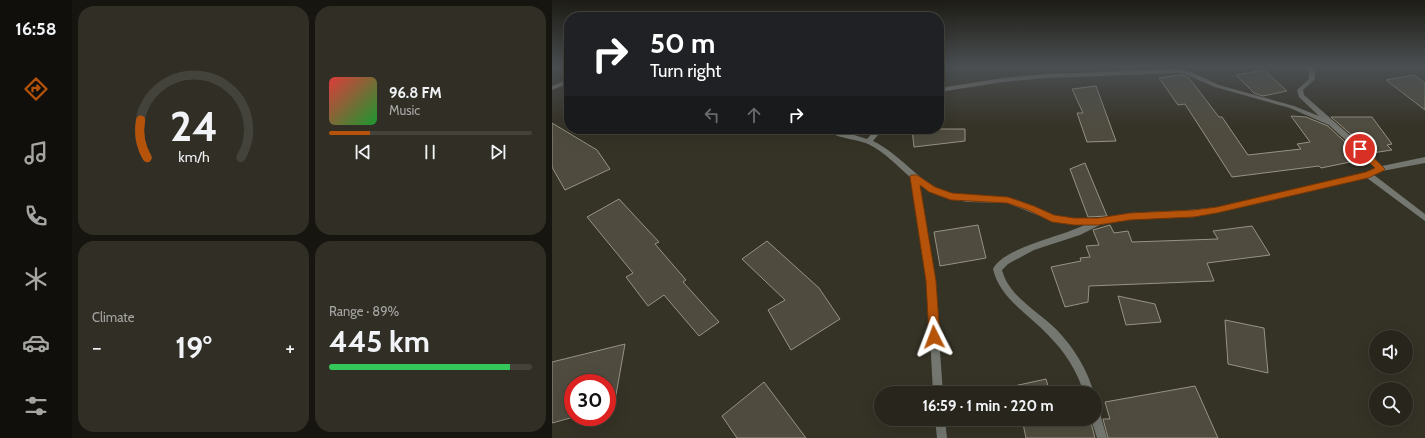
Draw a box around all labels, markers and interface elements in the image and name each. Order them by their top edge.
text: 16:58 [15,18,57,40]
text: 50 m [650,26,715,60]
icon: right [584,28,636,80]
text: Turn right [650,60,721,82]
icon: directions [22,75,50,103]
text: 96.8 FM [389,84,442,102]
text: 24 [170,101,217,151]
text: Music [389,102,420,118]
icon: left [701,104,723,126]
icon: ahead [743,104,765,126]
icon: right [785,104,807,126]
pin [1343,132,1377,166]
icon: arrive [1349,138,1371,160]
icon: music [22,139,50,167]
icon: previous [352,141,374,163]
icon: pause [419,141,441,163]
icon: next [487,141,509,163]
text: km/h [178,148,209,166]
icon: phone [22,202,50,230]
icon: climate [22,265,50,293]
text: Range · 89% [329,303,399,319]
text: Climate [92,309,134,325]
position arrow [913,316,955,358]
text: 445 km [329,323,430,360]
icon: car [22,329,50,357]
text: 19° [175,329,212,366]
map controls [1369,330,1413,426]
button: sound [1369,330,1413,374]
text: − [92,334,102,361]
text: + [285,334,295,361]
speed limit sign: 30 [564,374,616,426]
button: search [1369,382,1413,426]
icon: filters [22,392,50,420]
text: 16:59 · 1 min · 220 m [923,397,1053,415]

